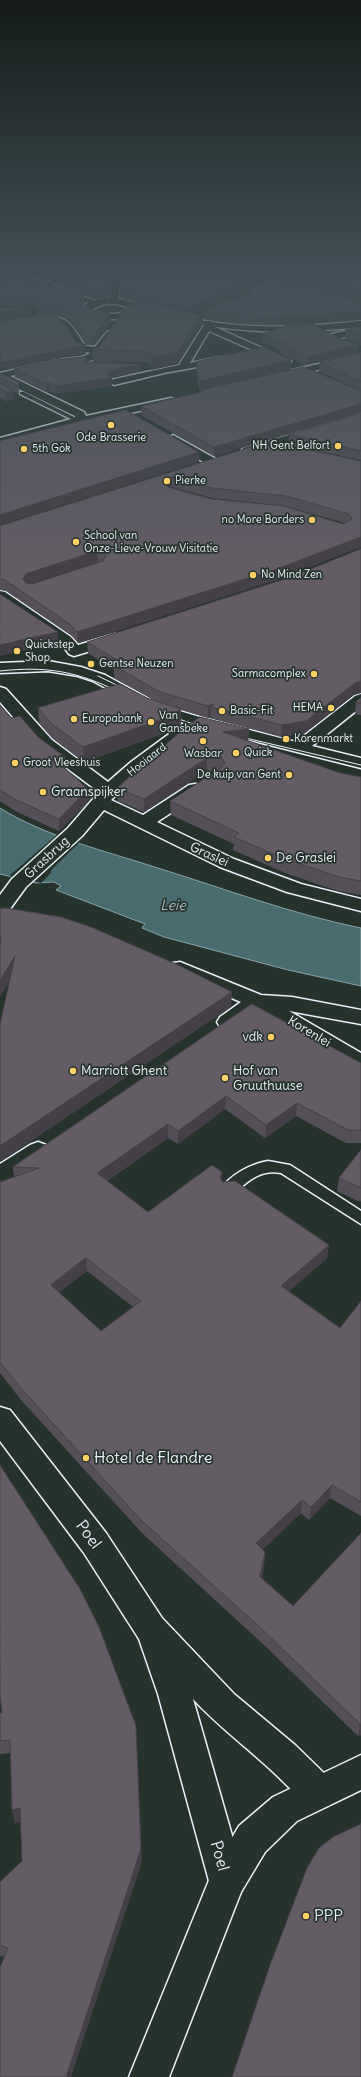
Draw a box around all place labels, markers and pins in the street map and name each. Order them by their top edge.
marker: Ode Brasserie [106,420,116,430]
place label: Ode Brasserie [76,431,146,445]
place label: NH Gent Belfort [252,439,330,453]
marker: NH Gent Belfort [333,441,343,451]
place label: 5th Gök [32,442,71,456]
marker: 5th Gök [19,444,29,454]
place label: Pierke [175,474,206,488]
marker: Pierke [162,476,172,486]
place label: no More Borders [222,513,304,527]
marker: no More Borders [307,515,317,525]
place label: School van Onze-Lieve-Vrouw Visitatie [84,529,218,555]
marker: School van Onze-Lieve-Vrouw Visitatie [71,537,81,547]
place label: No Mind Zen [261,568,322,582]
marker: No Mind Zen [248,570,258,580]
place label: Quickstep Shop [25,638,74,664]
marker: Quickstep Shop [12,646,22,656]
place label: Gentse Neuzen [99,657,174,671]
marker: Gentse Neuzen [86,659,96,669]
place label: Sarmacomplex [232,667,306,681]
marker: Sarmacomplex [309,669,319,679]
place label: HEMA [293,701,323,715]
marker: HEMA [326,703,336,713]
place label: Basic-Fit [230,704,273,718]
marker: Basic-Fit [217,706,227,716]
place label: Van Gansbeke [159,709,208,735]
place label: Europabank [82,712,142,726]
marker: Europabank [69,714,79,724]
marker: Van Gansbeke [146,717,156,727]
place label: Korenmarkt [294,732,353,746]
marker: Korenmarkt [281,734,291,744]
marker: Wasbar [198,736,208,746]
place label: Quick [244,746,272,760]
place label: Wasbar [184,747,222,761]
marker: Quick [231,748,241,758]
place label: Groot Vleeshuis [23,756,100,770]
marker: Groot Vleeshuis [10,758,20,768]
place label: De kuip van Gent [197,768,281,782]
marker: De kuip van Gent [284,770,294,780]
place label: Graanspijker [51,784,126,800]
marker: Graanspijker [38,787,48,797]
place label: De Graslei [276,850,336,866]
marker: De Graslei [263,853,273,863]
place label: vdk [242,1029,263,1045]
marker: vdk [266,1032,276,1042]
place label: Marriott Ghent [81,1063,167,1079]
place label: Hof van Gruuthuuse [233,1063,303,1094]
marker: Marriott Ghent [68,1066,78,1076]
marker: Hof van Gruuthuuse [220,1073,230,1083]
place label: Hotel de Flandre [94,1448,212,1468]
marker: Hotel de Flandre [81,1453,91,1463]
place label: PPP [314,1906,343,1926]
marker: PPP [301,1911,311,1921]

